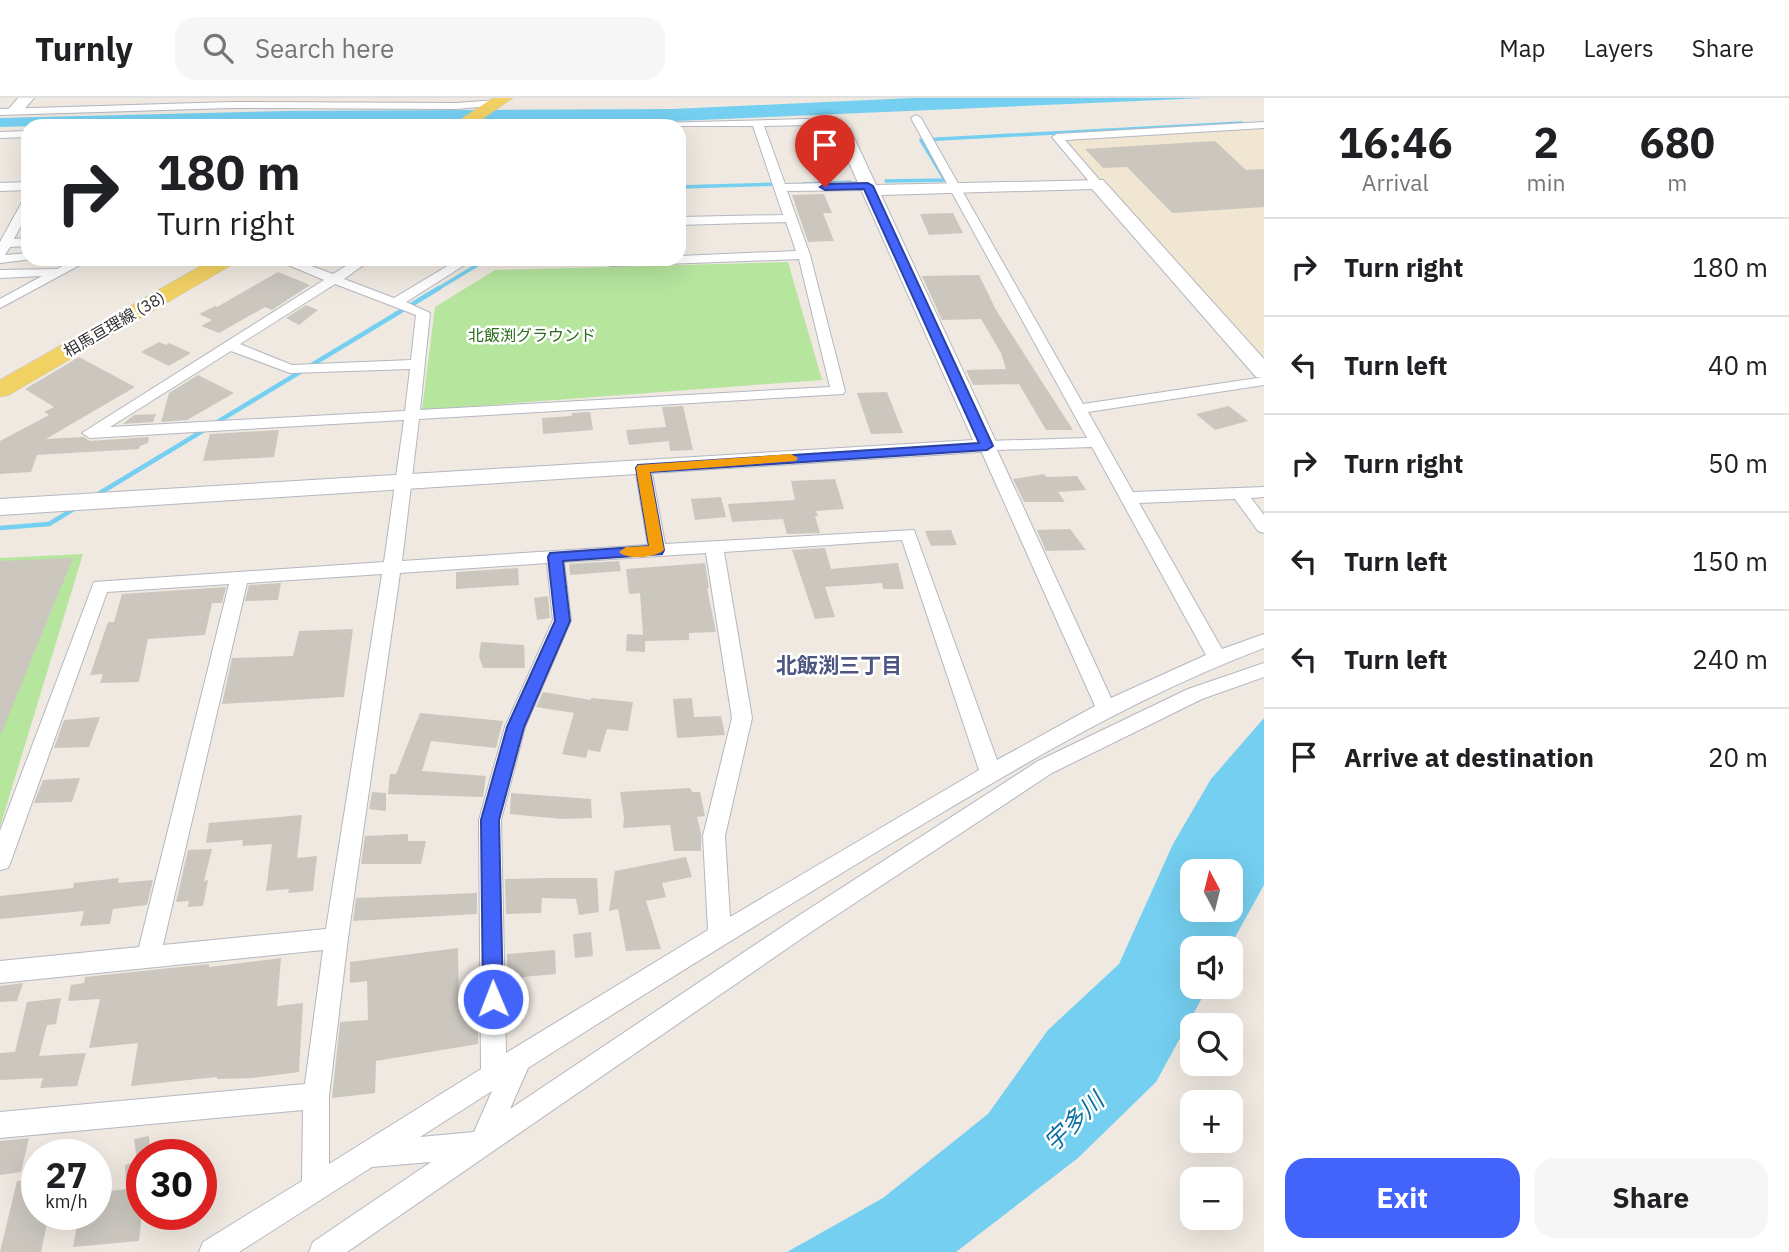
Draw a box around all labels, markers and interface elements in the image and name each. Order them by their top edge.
search box [175,17,665,80]
text: Turnly [35,27,133,70]
icon: search [199,29,237,67]
text: Search here [255,31,394,65]
text: Map [1499,32,1546,64]
text: Layers [1584,32,1654,64]
text: Share [1692,32,1754,64]
pin [795,115,855,187]
text: 16:46 [1338,115,1453,170]
text: 2 [1533,115,1559,170]
text: 680 [1639,115,1715,170]
icon: arrive [806,126,844,164]
text: 180 m [157,140,301,203]
icon: right [42,147,133,238]
text: Arrival [1362,167,1429,197]
text: min [1527,167,1565,197]
text: m [1667,167,1687,197]
text: Turn right [157,202,295,244]
icon: right [1285,248,1323,286]
text: Turn right [1344,250,1463,284]
text: 180 m [1692,250,1768,284]
street label: 相馬亘理線 (38) [60,287,168,361]
park label: 北飯渕グラウンド [468,325,596,345]
icon: left [1285,346,1323,384]
text: Turn left [1344,348,1447,382]
text: 40 m [1708,348,1768,382]
icon: right [1285,444,1323,482]
text: Turn right [1344,446,1463,480]
text: 50 m [1708,446,1768,480]
icon: left [1285,542,1323,580]
text: Turn left [1344,544,1447,578]
text: 150 m [1692,544,1768,578]
icon: left [1285,640,1323,678]
text: Turn left [1344,642,1447,676]
text: 240 m [1692,642,1768,676]
district label: 北飯渕三丁目 [776,651,902,679]
icon: arrive [1285,738,1323,776]
text: Arrive at destination [1344,740,1594,774]
text: 20 m [1708,740,1768,774]
north arrow [1180,859,1242,922]
map controls [1180,859,1243,1230]
button: sound [1180,936,1243,999]
position arrow [456,962,530,1036]
button: search [1180,1013,1243,1076]
water label: 宇多川 [1036,1083,1112,1158]
button: + [1180,1090,1243,1153]
speed limit sign: 30 [126,1139,217,1230]
text: 27 [45,1152,88,1198]
button: Exit [1285,1158,1520,1238]
button: Share [1534,1158,1768,1238]
button: − [1180,1167,1243,1230]
text: km/h [45,1190,88,1213]

